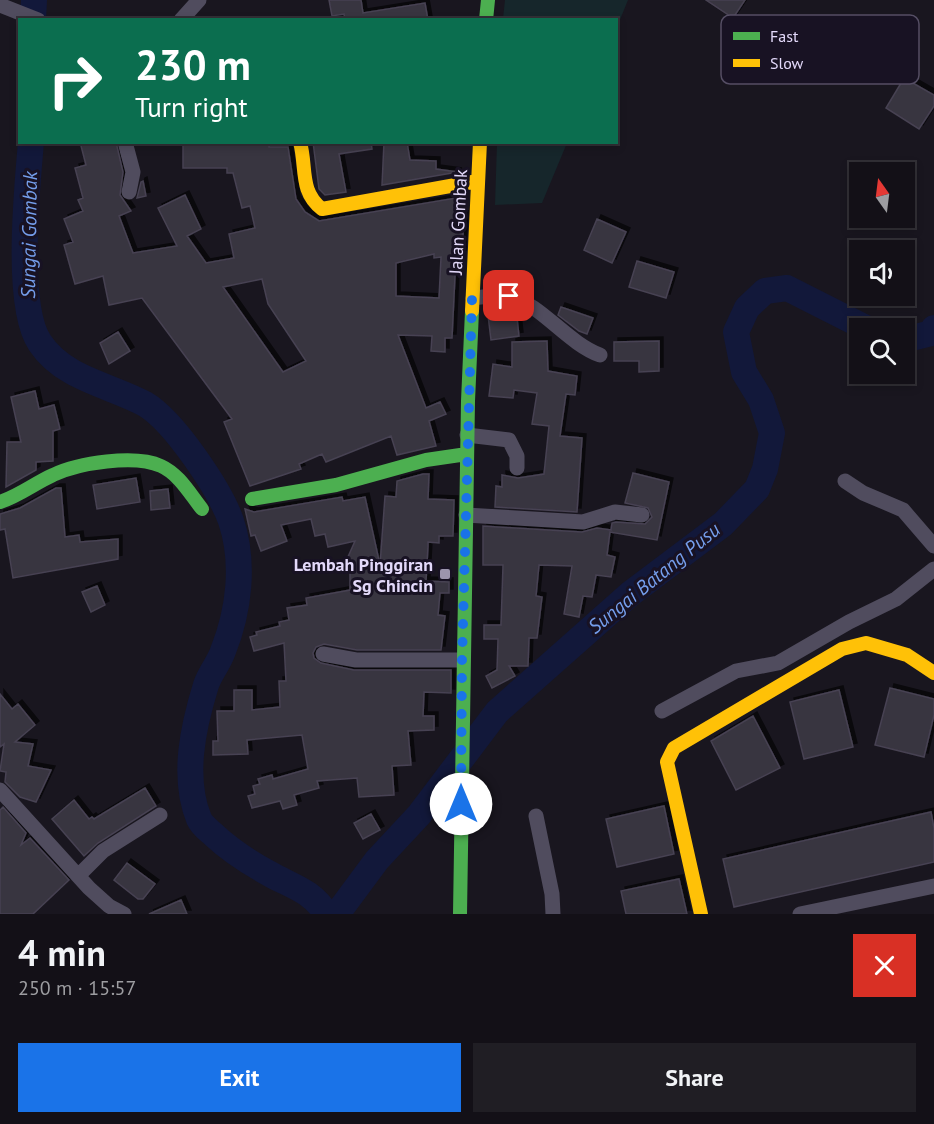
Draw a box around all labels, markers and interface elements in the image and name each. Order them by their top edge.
legend [721,15,919,84]
text: Fast [770,26,799,46]
text: 230 m [135,37,251,92]
icon: right [36,42,114,120]
text: Slow [770,53,804,73]
text: Turn right [135,90,248,124]
north arrow [849,162,915,228]
map controls [849,162,915,384]
street label: Jalan Gombak [444,168,472,276]
water label: Sungai Gombak [15,170,43,299]
button: sound [849,240,915,306]
pin [483,270,534,321]
icon: arrive [492,279,525,312]
button: search [849,318,915,384]
water label: Sungai Batang Pusu [583,517,725,639]
place label: Lembah Pinggiran Sg Chincin [294,553,433,597]
marker: Lembah Pinggiran Sg Chincin [438,567,452,581]
position arrow [429,772,493,836]
text: 4 min [18,929,106,976]
button: close [853,934,916,997]
text: 250 m · 15:57 [18,975,136,1001]
button: Exit [18,1043,461,1112]
button: Share [473,1043,916,1112]

